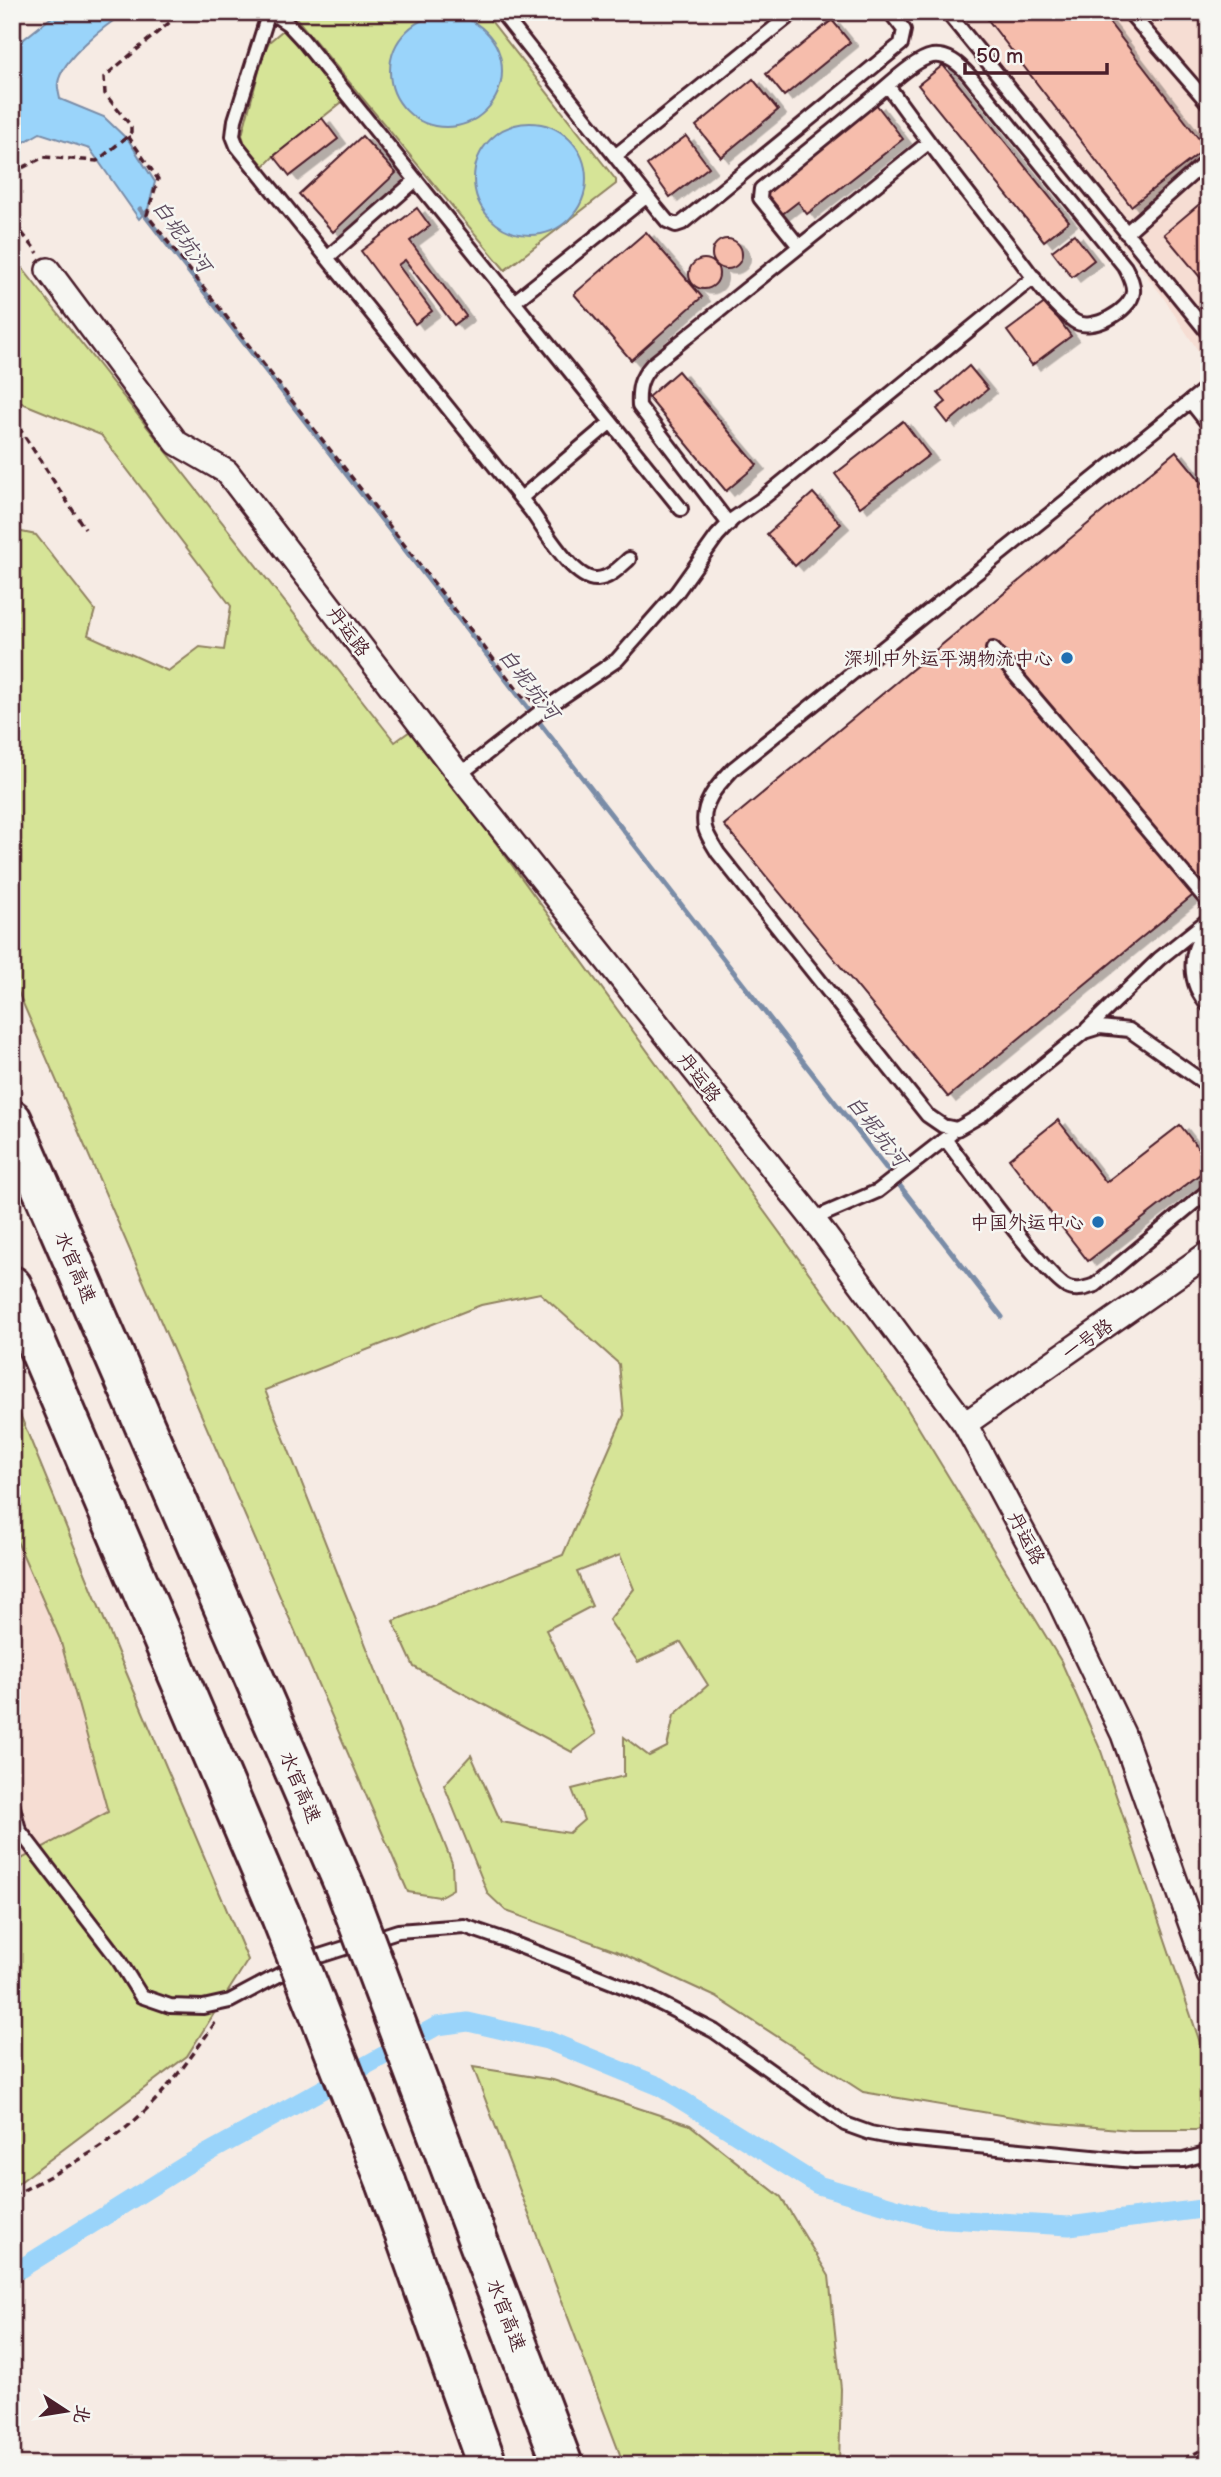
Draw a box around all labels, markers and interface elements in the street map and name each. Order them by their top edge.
scale bar [965,32,1107,76]
text: 50 m [976,44,1023,69]
water label: 白坭坑河 [147,195,218,280]
street label: 丹运路 [321,602,374,662]
water label: 白坭坑河 [493,644,566,727]
place label: 深圳中外运平湖物流中心 [844,648,1053,671]
marker: 深圳中外运平湖物流中心 [1059,650,1075,666]
street label: 丹运路 [672,1048,725,1107]
water label: 白坭坑河 [841,1091,914,1174]
place label: 中国外运中心 [970,1212,1084,1235]
marker: 中国外运中心 [1090,1214,1106,1230]
street label: 水官高速 [49,1228,100,1307]
street label: 一号路 [1058,1314,1118,1366]
street label: 丹运路 [1002,1508,1049,1569]
street label: 水官高速 [274,1748,325,1827]
street label: 水官高速 [481,2276,530,2355]
north arrow [32,2376,102,2446]
text: 北 [68,2403,94,2426]

